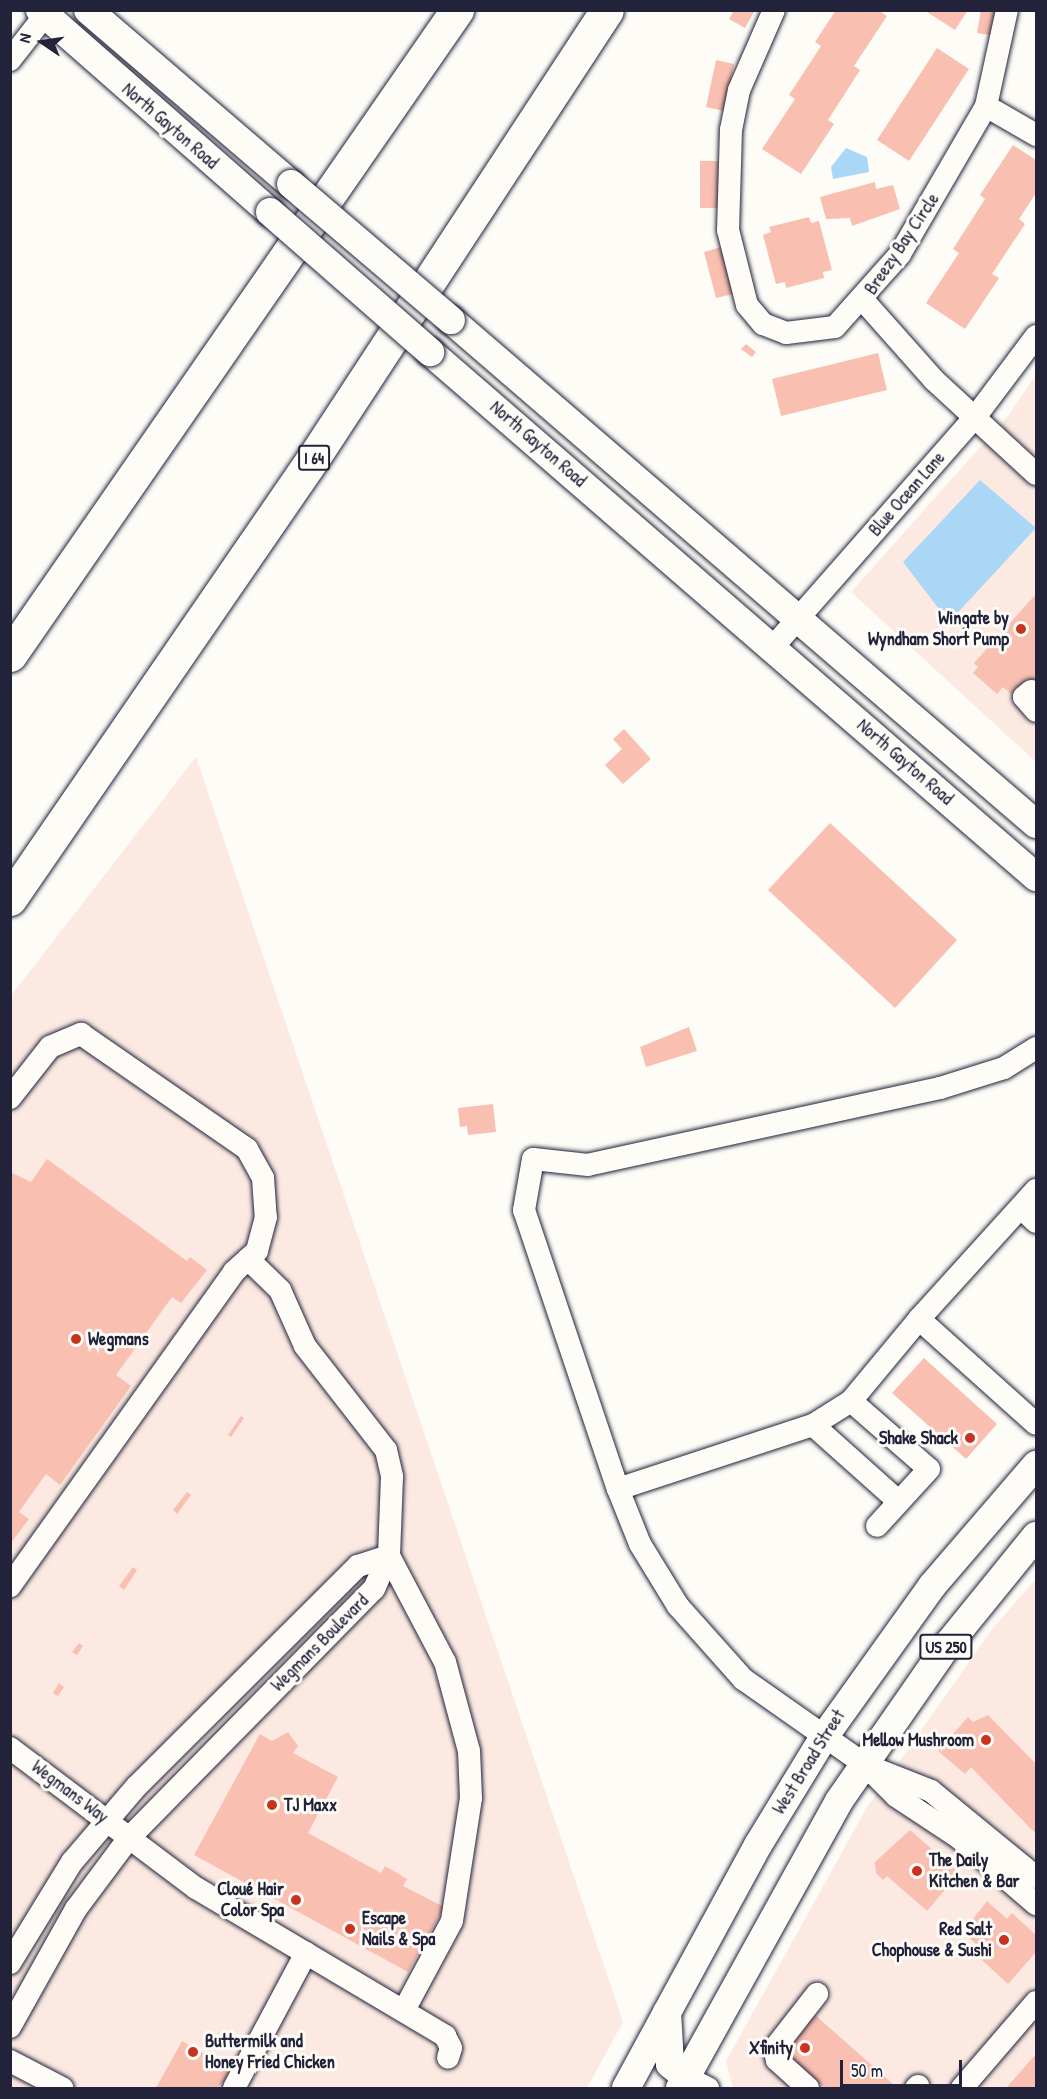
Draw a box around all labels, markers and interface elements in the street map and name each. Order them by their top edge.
north arrow [12,12,72,72]
text: N [13,31,36,45]
street label: North Gayton Road [118,78,222,174]
street label: Breezy Bay Circle [860,189,944,299]
street label: North Gayton Road [486,396,590,492]
road number: I 64 [298,445,330,471]
street label: Blue Ocean Lane [864,447,950,541]
place label: Wingate by Wyndham Short Pump [868,608,1009,650]
marker: Wingate by Wyndham Short Pump [1014,622,1028,636]
street label: North Gayton Road [853,714,957,810]
place label: Wegmans [88,1328,149,1350]
marker: Wegmans [69,1332,83,1346]
place label: Shake Shack [879,1427,958,1449]
marker: Shake Shack [963,1431,977,1445]
street label: Wegmans Boulevard [267,1590,373,1696]
road number: US 250 [919,1634,973,1660]
street label: West Broad Street [768,1706,850,1818]
place label: Mellow Mushroom [863,1729,974,1751]
marker: Mellow Mushroom [979,1733,993,1747]
street label: Wegmans Way [27,1756,113,1828]
place label: TJ Maxx [284,1794,337,1816]
marker: TJ Maxx [265,1798,279,1812]
place label: The Daily Kitchen & Bar [929,1850,1019,1892]
marker: The Daily Kitchen & Bar [910,1864,924,1878]
place label: Cloué Hair Color Spa [217,1879,284,1922]
marker: Cloué Hair Color Spa [289,1893,303,1907]
place label: Escape Nails & Spa [362,1908,435,1950]
place label: Red Salt Chophouse & Sushi [872,1919,992,1962]
marker: Escape Nails & Spa [343,1922,357,1936]
marker: Red Salt Chophouse & Sushi [997,1933,1011,1947]
place label: Buttermilk and Honey Fried Chicken [205,2031,335,2074]
place label: Xfinity [749,2037,793,2059]
marker: Xfinity [798,2041,812,2055]
marker: Buttermilk and Honey Fried Chicken [186,2045,200,2059]
scale bar [843,2048,964,2086]
text: 50 m [851,2058,883,2083]

